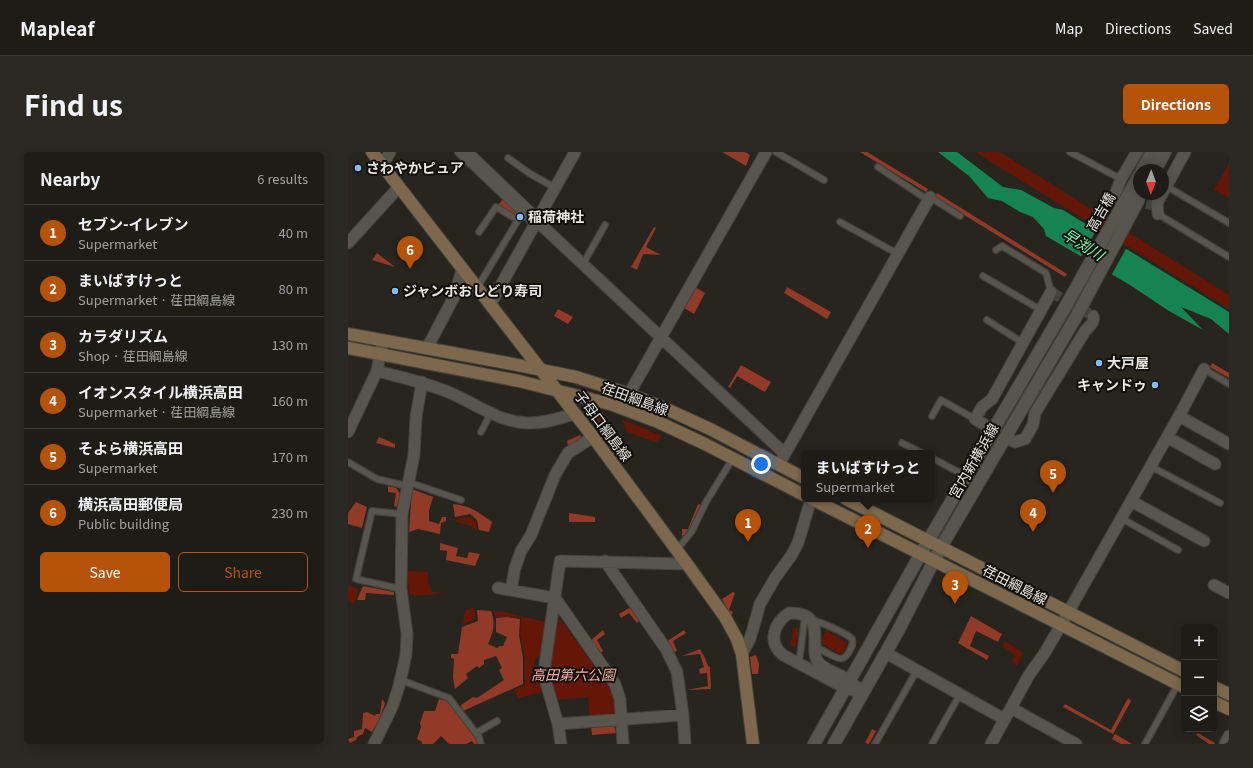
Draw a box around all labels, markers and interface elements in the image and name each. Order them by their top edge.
text: Mapleaf [20,14,95,41]
text: Map [1055,18,1083,38]
text: Directions [1105,18,1171,38]
text: Saved [1193,18,1233,38]
text: Find us [24,84,123,124]
button: Directions [1123,84,1229,124]
place label: さわやかピュア [366,157,464,177]
marker: さわやかピュア [353,163,363,173]
north arrow [1133,164,1169,200]
text: Nearby [40,166,100,191]
text: 6 results [257,169,308,188]
street label: 高吉橋 [1081,188,1119,235]
place label: 稲荷神社 [528,206,584,226]
marker: 稲荷神社 [515,212,525,222]
text: セブン-イレブン [78,213,189,234]
text: 1 [49,223,57,242]
text: 40 m [279,223,308,242]
water label: 早渕川 [1059,223,1110,266]
text: Supermarket [78,234,157,253]
pin: 6 [397,236,423,269]
text: まいばすけっと [78,269,183,290]
text: 2 [49,279,57,298]
text: 80 m [279,279,308,298]
place label: ジャンボおしどり寿司 [403,280,542,300]
marker: ジャンボおしどり寿司 [390,286,400,296]
text: Supermarket · 荏田綱島線 [78,290,235,309]
text: カラダリズム [78,325,168,346]
text: 3 [49,335,57,354]
text: 130 m [271,335,308,354]
text: Shop · 荏田綱島線 [78,346,188,365]
place label: 大戸屋 [1107,352,1149,372]
marker: 大戸屋 [1094,358,1104,368]
place label: キャンドゥ [1077,374,1147,394]
street label: 荏田綱島線 [599,377,672,419]
marker: キャンドゥ [1150,380,1160,390]
text: イオンスタイル横浜高田 [78,381,243,402]
street label: 子母口綱島線 [571,386,637,465]
text: 4 [49,391,57,410]
text: 160 m [271,391,308,410]
text: Supermarket · 荏田綱島線 [78,402,235,421]
street label: 宮内新横浜線 [943,419,1003,502]
text: そよら横浜高田 [78,437,183,458]
text: 5 [49,447,57,466]
text: 170 m [271,447,308,466]
popup [801,450,935,502]
your location [751,454,771,474]
text: まいばすけっと [815,456,921,477]
text: Supermarket [78,458,157,477]
pin: 5 [1040,460,1066,493]
text: Supermarket [815,477,895,496]
text: 横浜高田郵便局 [78,493,183,514]
pin: 4 [1020,499,1046,532]
text: 6 [49,503,57,522]
text: 230 m [271,503,308,522]
pin: 1 [735,509,761,542]
text: Public building [78,514,169,533]
pin: 2 [855,515,881,548]
button: Save [40,552,170,592]
button: Share [178,552,308,592]
street label: 荏田綱島線 [980,559,1051,609]
pin: 3 [942,571,968,604]
map controls [1181,624,1217,732]
button: + [1181,624,1217,660]
button: − [1181,660,1217,696]
park label: 高田第六公園 [531,664,617,684]
button: layers [1181,696,1217,732]

